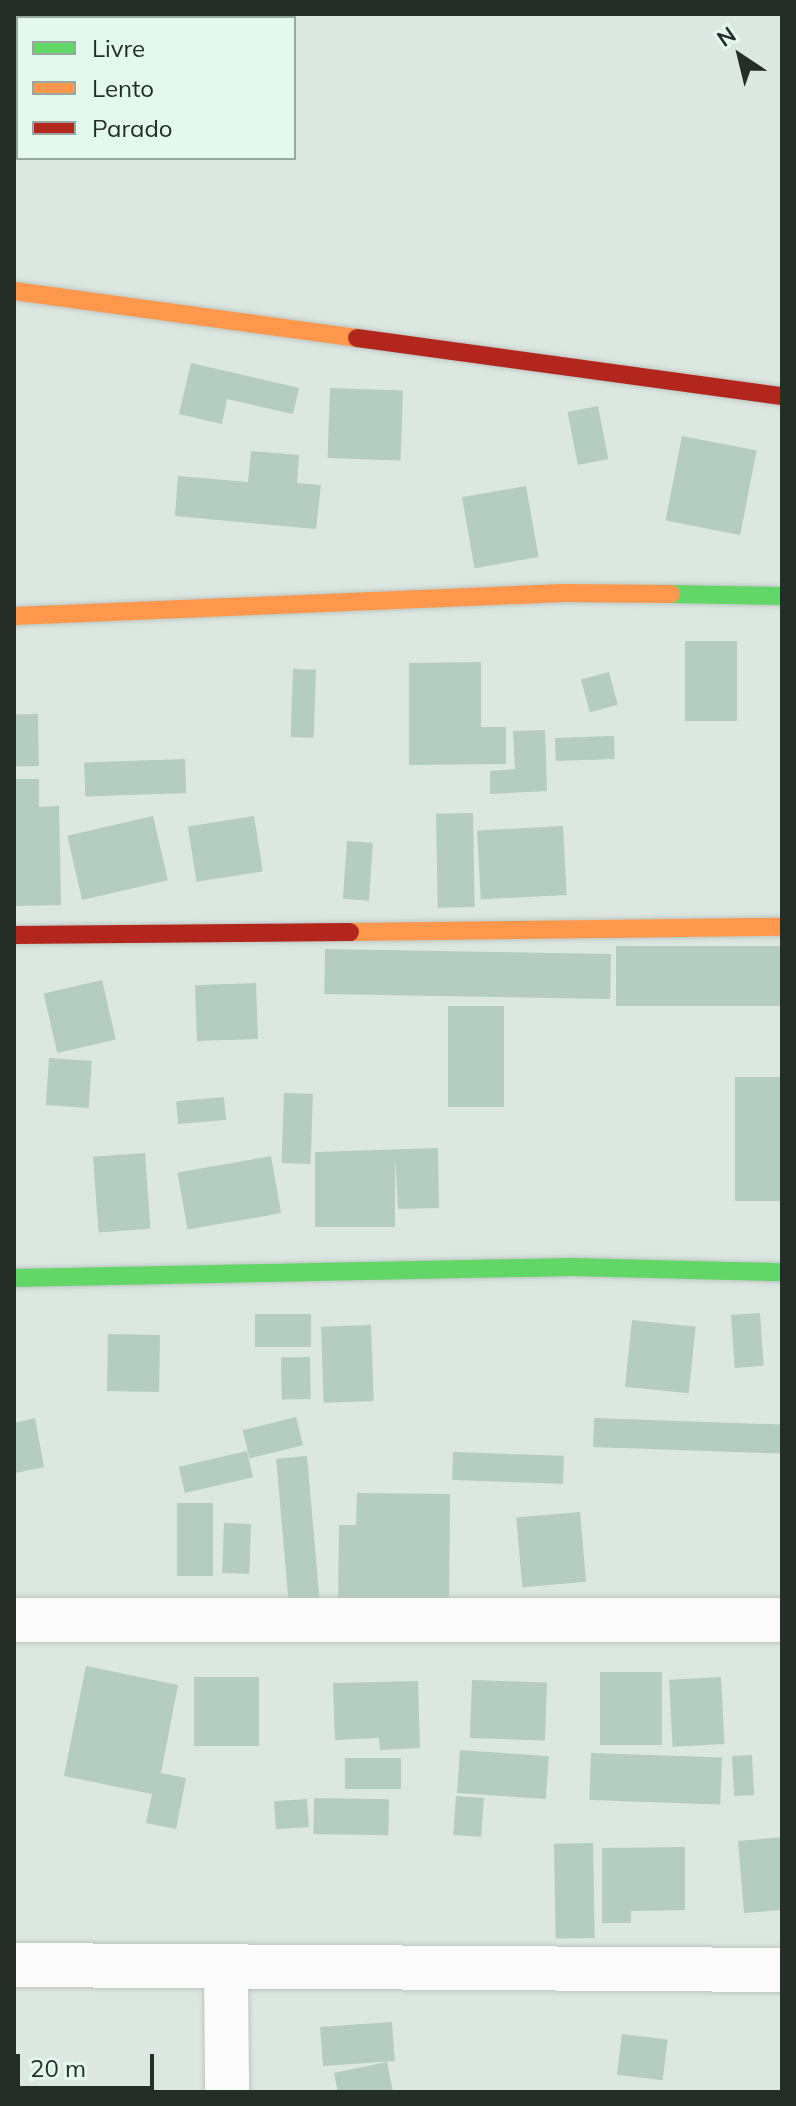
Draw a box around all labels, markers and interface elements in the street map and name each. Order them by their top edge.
legend [16,16,296,160]
north arrow [700,16,780,96]
text: N [711,20,741,53]
text: Livre [92,33,145,63]
text: Lento [92,73,154,103]
text: Parado [92,113,173,143]
scale bar [20,2038,158,2088]
text: 20 m [30,2053,86,2083]

